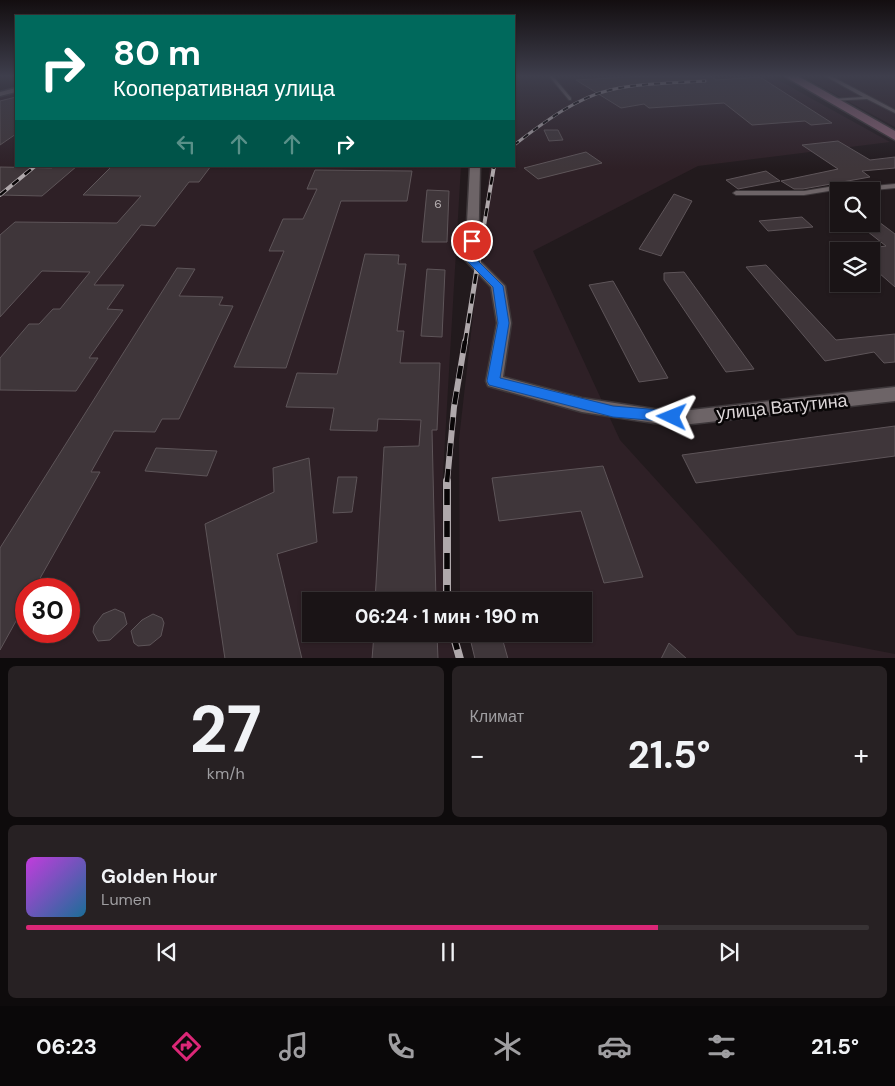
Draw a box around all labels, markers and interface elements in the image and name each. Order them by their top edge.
text: 80 m [113,30,201,76]
icon: right [30,35,95,100]
text: Кооперативная улица [113,74,335,103]
icon: left [172,130,200,158]
icon: ahead [225,130,253,158]
icon: ahead [278,130,306,158]
icon: right [331,130,359,158]
map controls [830,182,880,292]
button: search [830,182,880,232]
house number: 6 [434,196,442,212]
pin [451,220,493,262]
icon: arrive [458,227,486,255]
button: layers [830,242,880,292]
street label: улица Ватутина [715,388,850,426]
position arrow [645,390,697,442]
speed limit sign: 30 [15,578,80,643]
text: 06:24 · 1 мин · 190 m [355,604,539,629]
text: 27 [190,688,262,772]
text: Климат [470,706,524,727]
text: 21.5° [628,730,711,780]
text: − [470,737,485,774]
text: + [854,737,869,774]
text: km/h [207,763,245,784]
text: Golden Hour [101,864,217,889]
text: Lumen [101,889,151,910]
icon: previous [153,938,181,966]
icon: pause [434,938,462,966]
icon: next [715,938,743,966]
icon: directions [169,1029,204,1064]
icon: music [276,1029,311,1064]
icon: phone [383,1029,418,1064]
icon: climate [490,1029,525,1064]
icon: car [597,1029,632,1064]
icon: filters [704,1029,739,1064]
text: 06:23 [36,1032,97,1061]
text: 21.5° [811,1032,859,1061]

